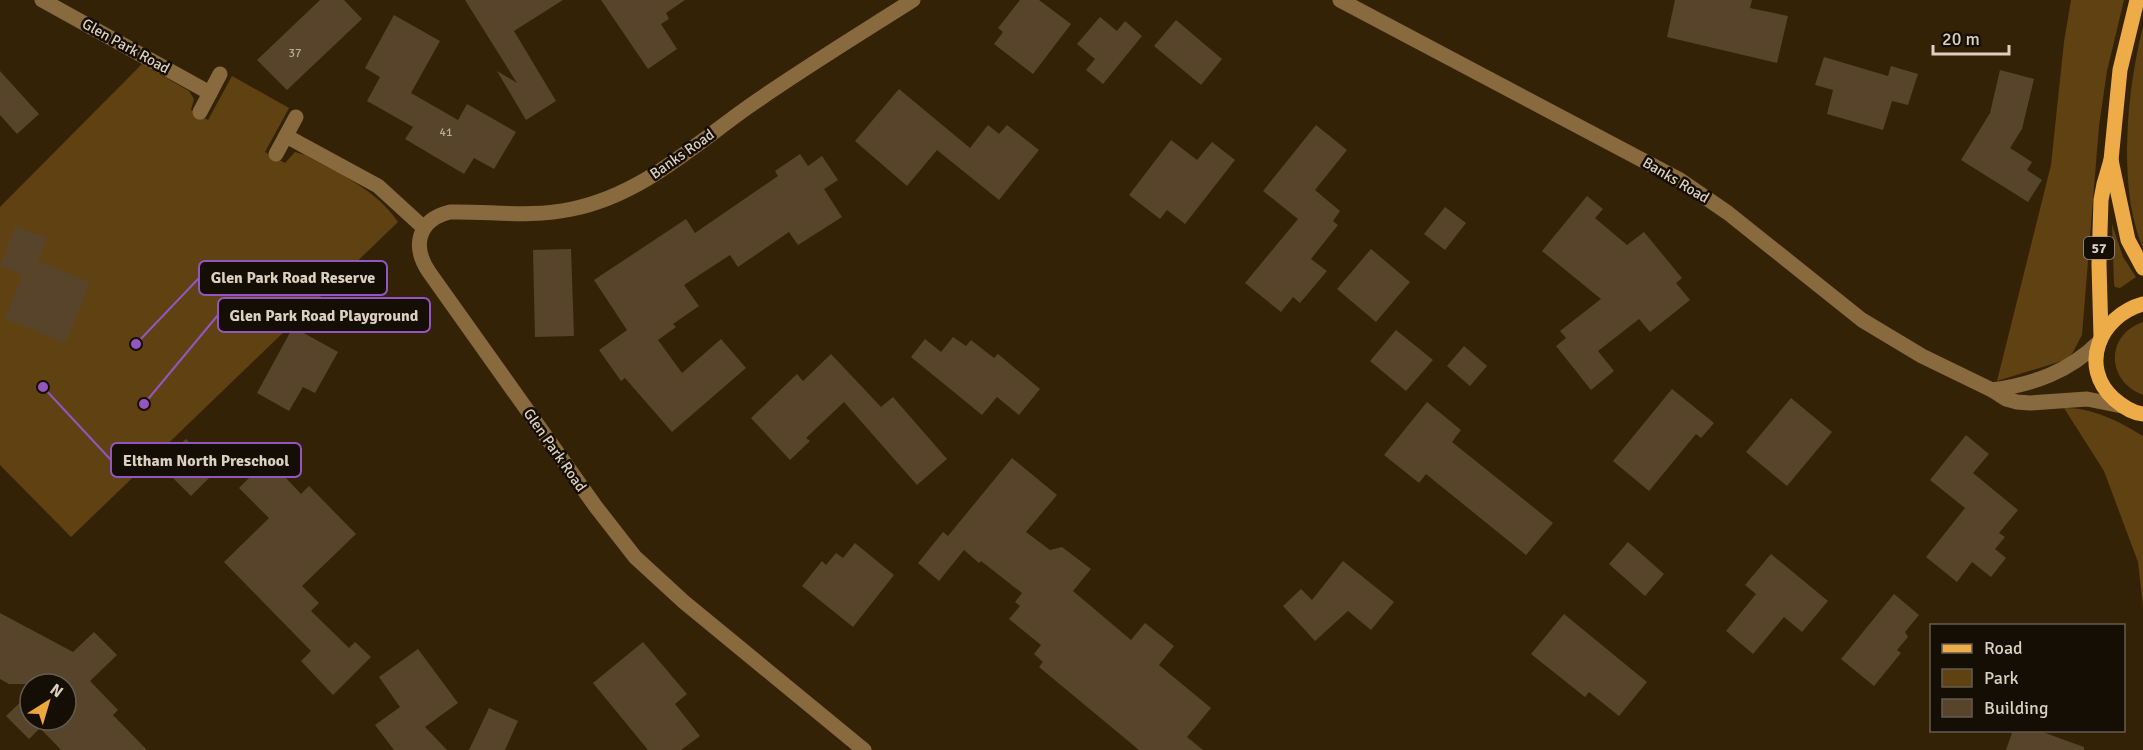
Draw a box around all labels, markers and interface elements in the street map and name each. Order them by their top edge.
street label: Glen Park Road [79,15,173,77]
scale bar [1933,18,2010,56]
text: 20 m [1942,28,1980,50]
house number: 37 [289,46,301,61]
house number: 41 [440,125,452,140]
street label: Banks Road [646,125,718,183]
street label: Banks Road [1639,153,1713,207]
road number: 57 [2084,237,2114,259]
callout: Glen Park Road Reserve [199,261,387,295]
text: Glen Park Road Reserve [211,268,375,288]
callout: Glen Park Road Playground [218,298,430,332]
text: Glen Park Road Playground [230,306,419,326]
street label: Glen Park Road [520,405,590,495]
callout: Eltham North Preschool [111,443,301,477]
text: Eltham North Preschool [123,451,289,471]
legend [1930,624,2125,732]
text: Road [1984,637,2023,659]
text: Park [1984,667,2019,689]
north arrow [18,672,78,732]
text: N [46,679,67,702]
text: Building [1984,697,2048,719]

